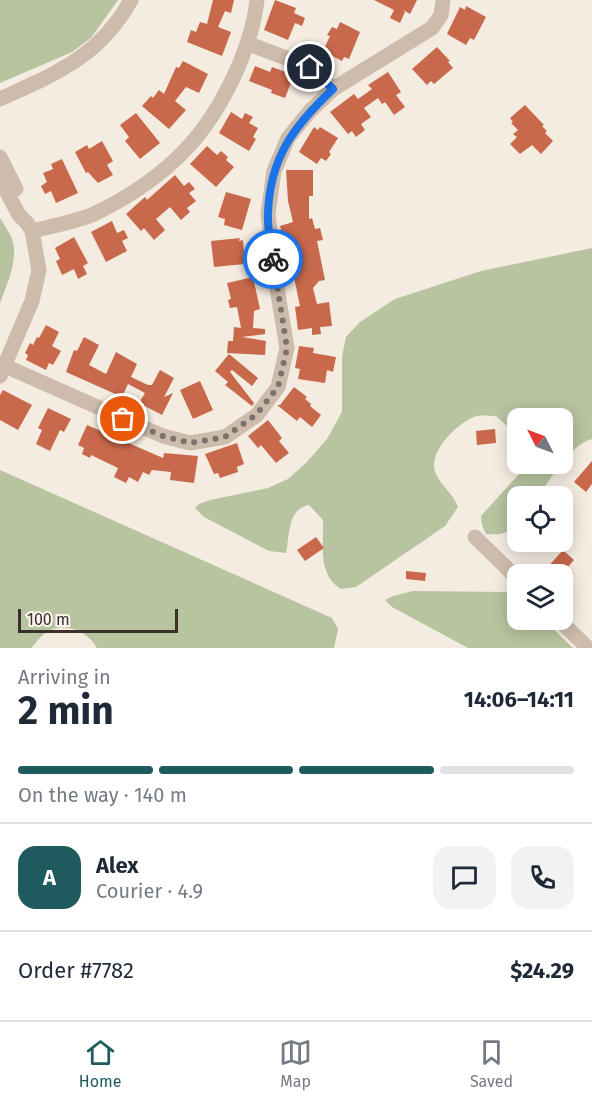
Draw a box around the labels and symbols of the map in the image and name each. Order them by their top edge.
pin [284,41,335,92]
courier [243,229,303,289]
pin [97,393,148,444]
north arrow [507,408,573,474]
scale bar [18,606,178,634]

